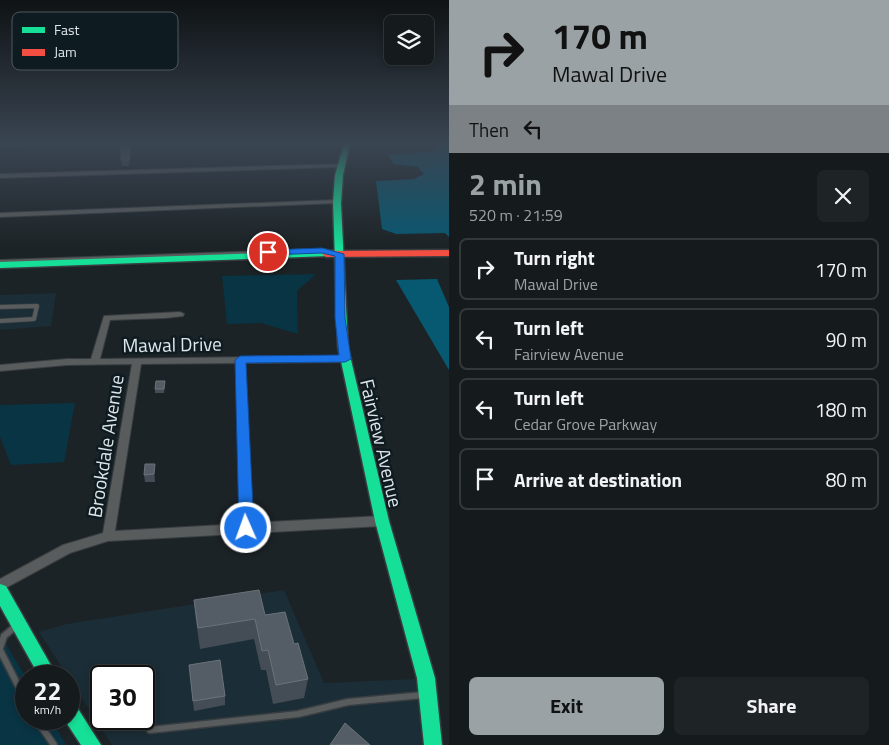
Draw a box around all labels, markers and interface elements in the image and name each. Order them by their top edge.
text: 170 m [552,9,648,63]
legend [12,12,178,70]
map controls [384,15,434,65]
button: layers [384,15,434,65]
text: Fast [54,19,79,40]
icon: right [469,20,534,85]
text: Jam [54,41,77,62]
text: Mawal Drive [552,57,667,91]
text: Then [469,115,509,144]
icon: left [519,115,547,143]
text: 2 min [469,161,542,207]
button: close [817,170,869,222]
text: 520 m · 21:59 [469,203,563,227]
pin [247,231,289,273]
icon: arrive [254,238,282,266]
text: Turn right [514,243,595,272]
icon: right [471,255,499,283]
text: 170 m [815,255,867,284]
text: Mawal Drive [514,272,598,296]
text: Turn left [514,313,584,342]
icon: left [471,325,499,353]
text: 90 m [826,325,867,354]
street label: Mawal Drive [122,329,222,359]
text: Fairview Avenue [514,342,624,366]
street label: Brookdale Avenue [79,373,131,519]
street label: Fairview Avenue [353,376,411,510]
text: Turn left [514,383,584,412]
icon: left [471,395,499,423]
text: 180 m [815,395,867,424]
text: Cedar Grove Parkway [514,412,657,436]
icon: arrive [471,465,499,493]
text: Arrive at destination [514,465,682,494]
text: 80 m [826,465,867,494]
position arrow [219,501,271,553]
speed limit sign: 30 [90,665,155,730]
text: 22 [33,672,62,710]
button: Exit [469,677,664,735]
button: Share [674,677,869,735]
text: km/h [34,700,61,719]

